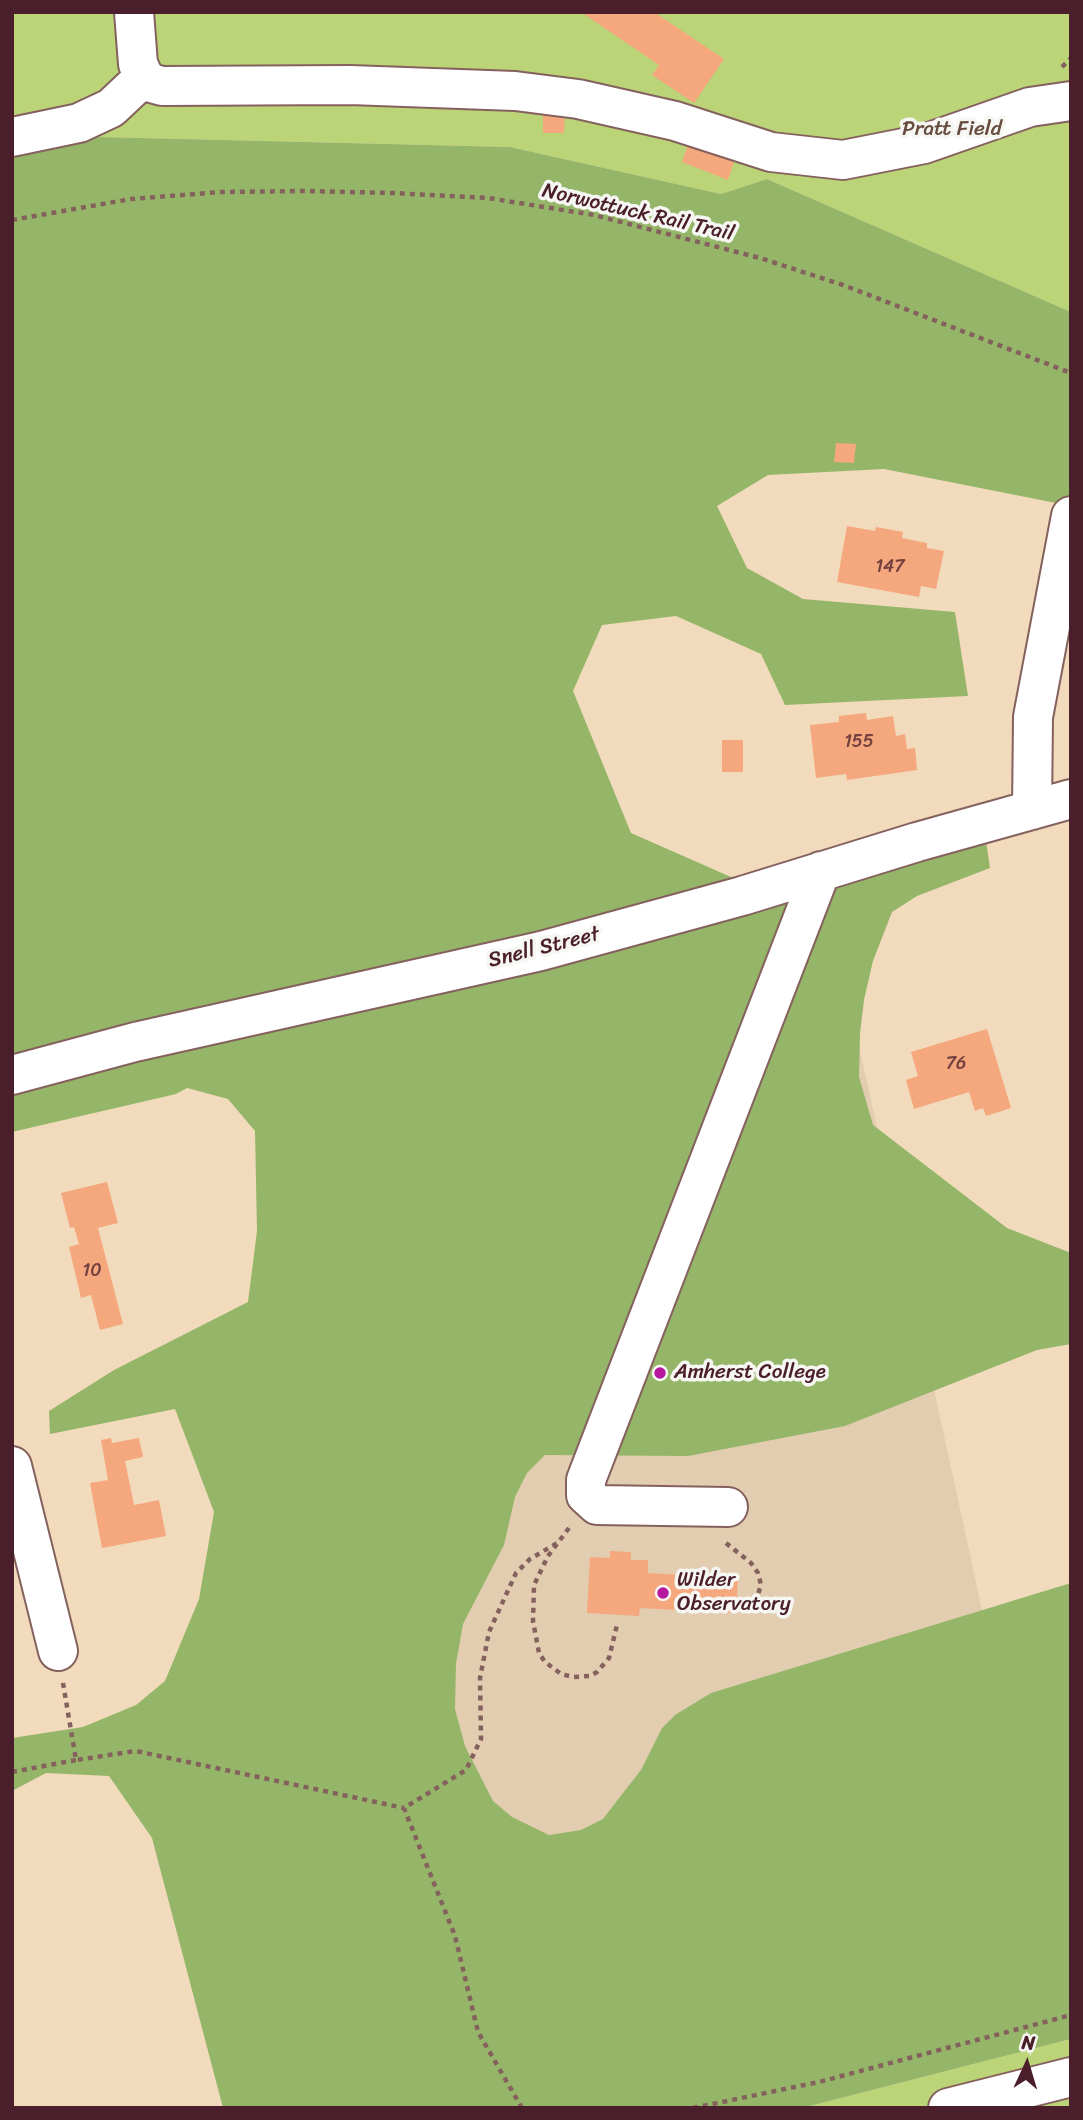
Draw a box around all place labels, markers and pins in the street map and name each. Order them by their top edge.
place label: Amherst College [674,1360,826,1386]
marker: Amherst College [652,1365,668,1381]
place label: Wilder Observatory [677,1568,791,1618]
marker: Wilder Observatory [655,1585,671,1601]

